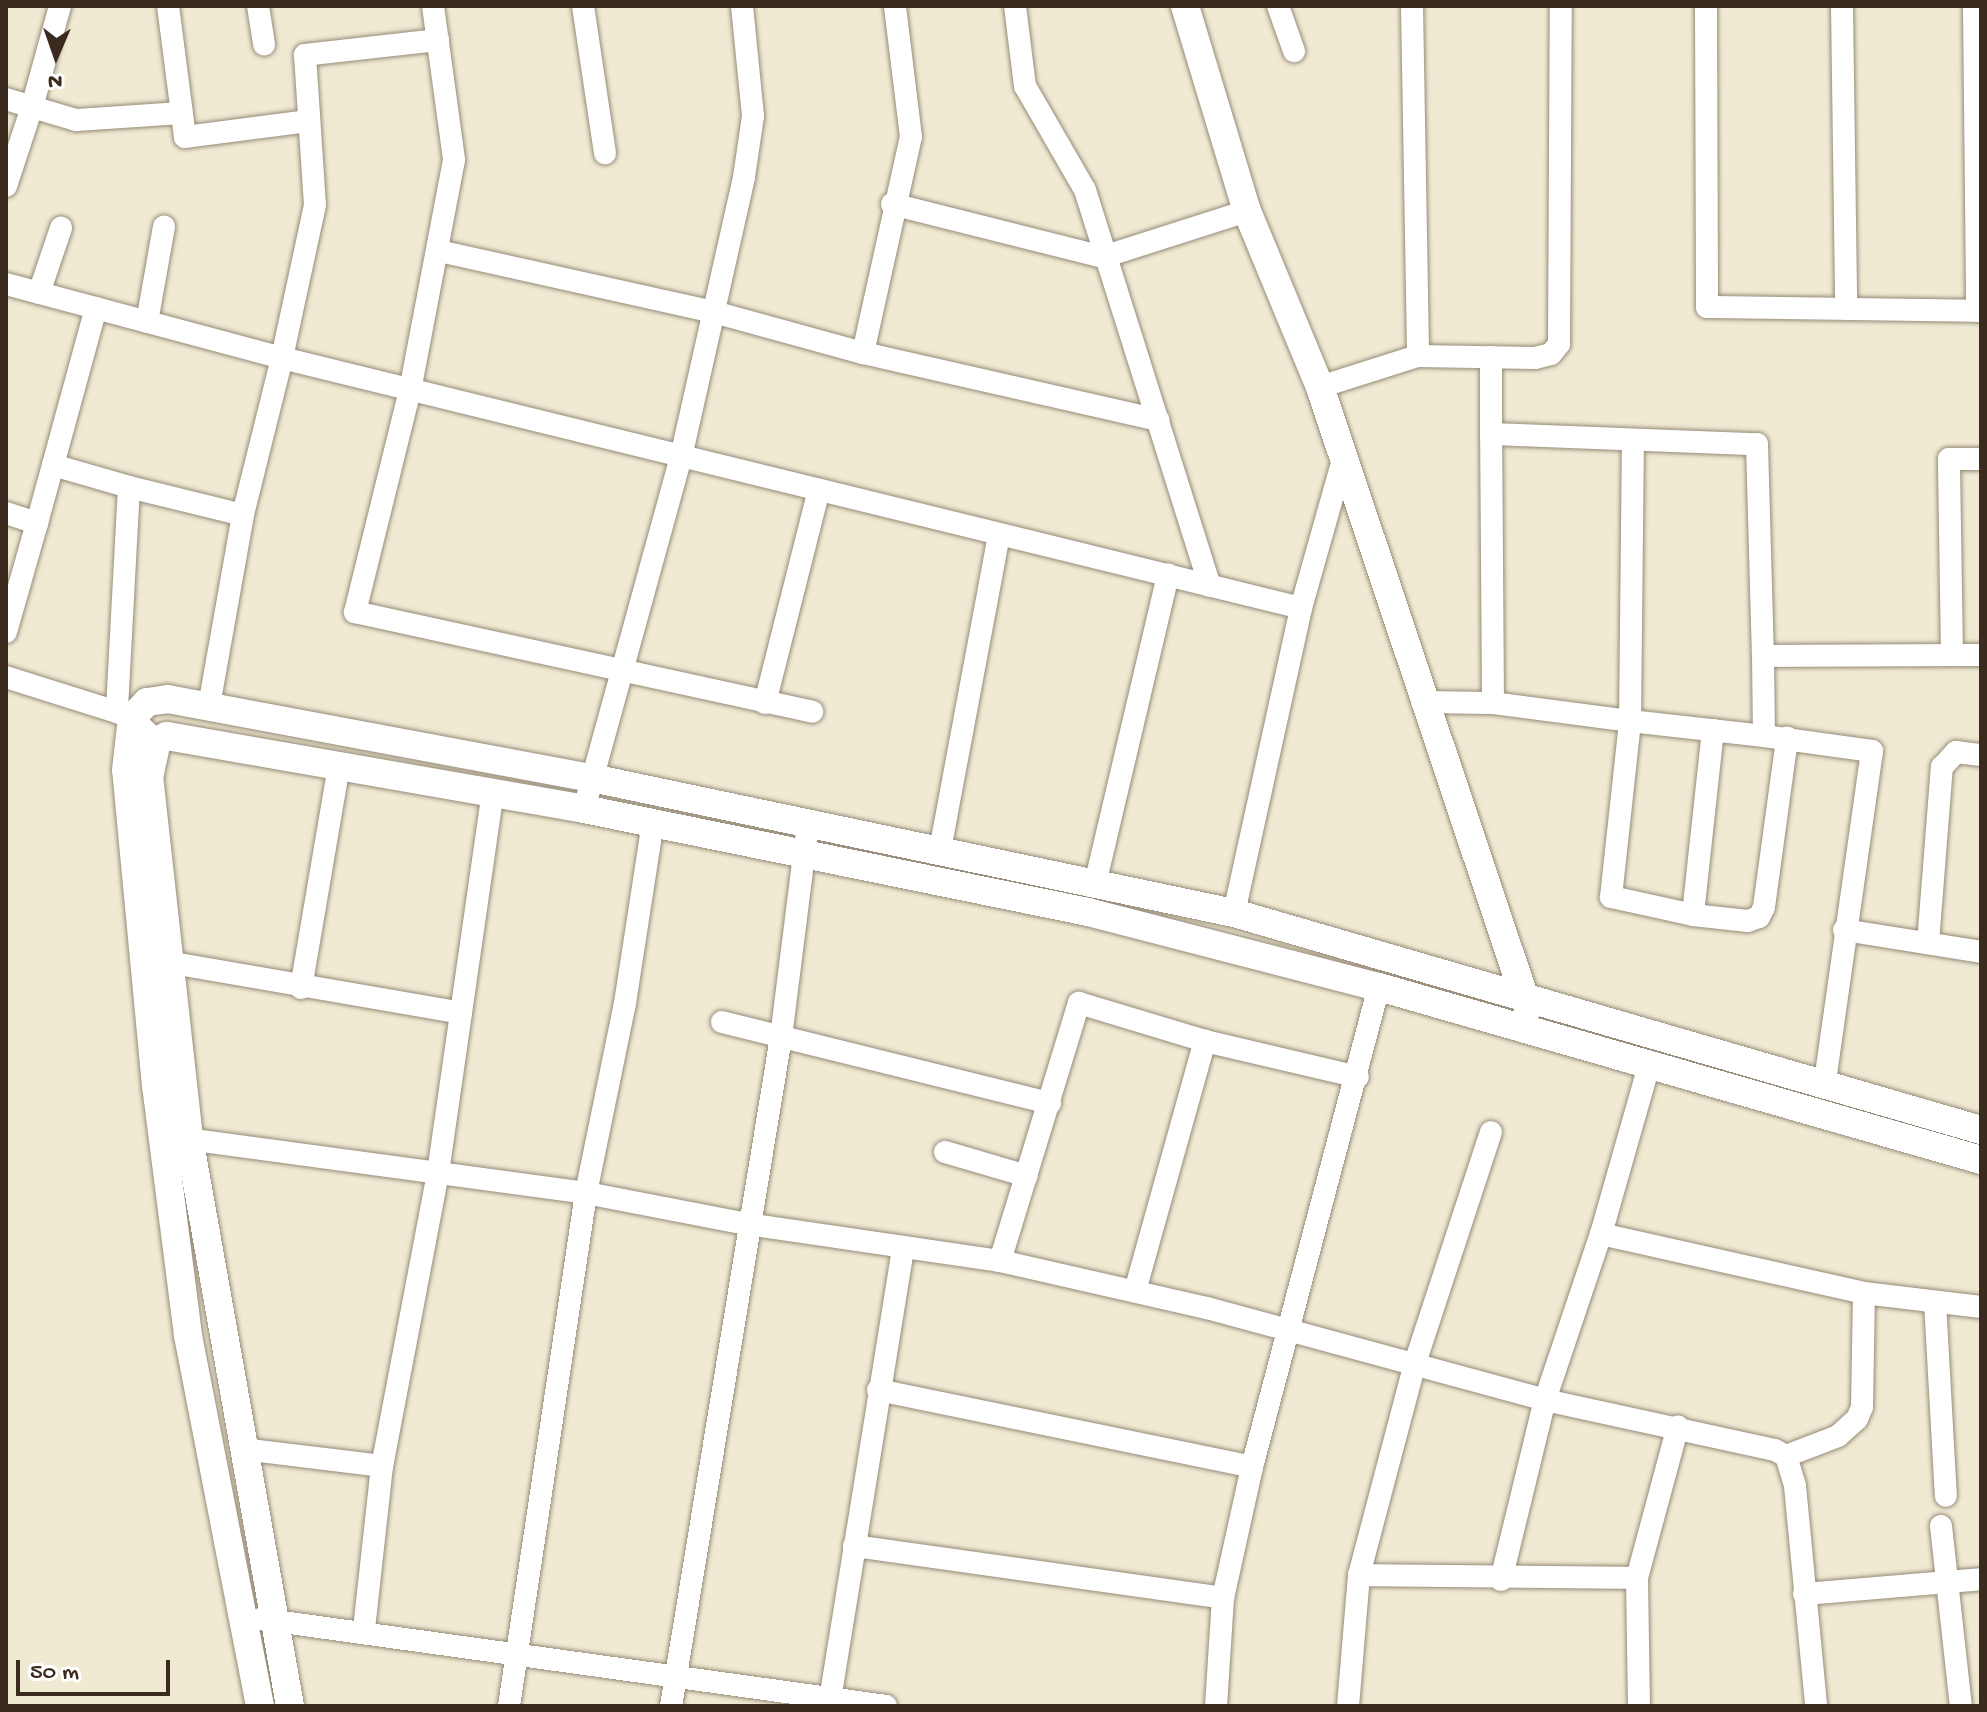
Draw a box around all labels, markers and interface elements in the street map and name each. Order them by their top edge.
north arrow [16,16,96,96]
text: N [48,67,63,93]
scale bar [20,1644,174,1694]
text: 50 m [30,1659,79,1688]

